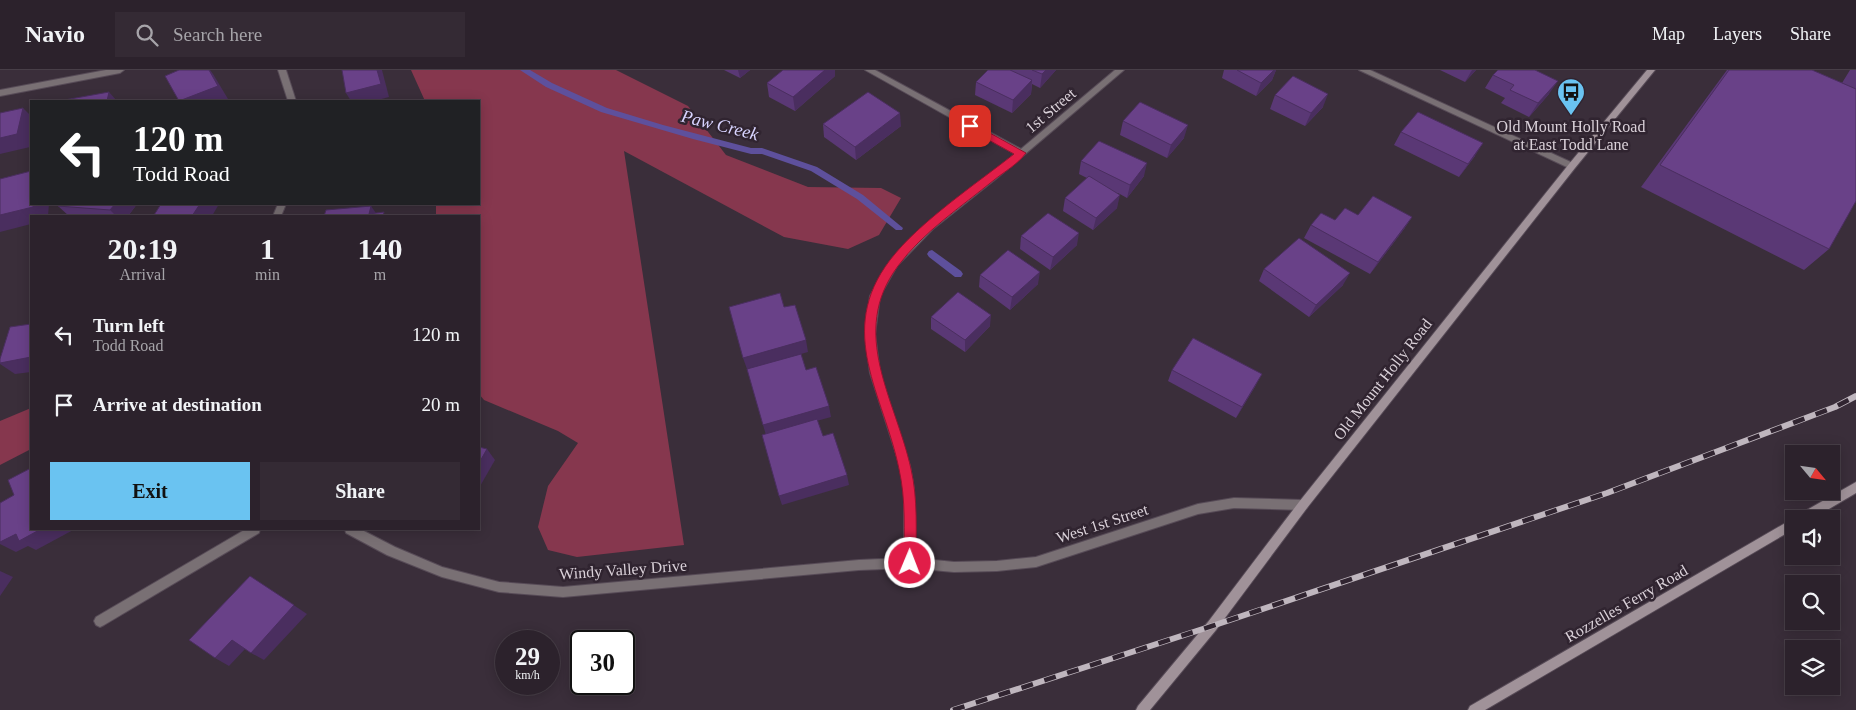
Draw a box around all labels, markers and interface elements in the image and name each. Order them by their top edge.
search box [115,12,465,57]
text: Navio [25,21,85,47]
icon: search [133,21,161,49]
text: Search here [173,24,262,45]
text: Map [1652,24,1685,44]
text: Layers [1713,24,1762,44]
text: Share [1790,24,1831,44]
bus stop icon: Old Mount Holly Road at East Todd Lane [1556,77,1586,116]
street label: 1st Street [1022,84,1079,136]
pin [949,105,991,147]
water label: Paw Creek [678,106,762,144]
icon: arrive [956,112,984,140]
place label: Old Mount Holly Road at East Todd Lane [1497,118,1645,153]
icon: left [50,120,115,185]
text: 120 m [133,120,223,159]
text: Todd Road [133,161,230,186]
text: 20:19 [108,232,178,265]
text: 1 [260,232,275,265]
text: 140 [357,232,402,265]
text: Arrival [119,266,166,283]
text: min [255,266,280,283]
text: m [374,266,386,283]
text: Turn left [93,315,165,336]
street label: Old Mount Holly Road [1330,315,1436,444]
icon: left [50,321,78,349]
text: 120 m [412,324,460,345]
text: Todd Road [93,337,163,354]
icon: arrive [50,391,78,419]
text: Arrive at destination [93,394,262,415]
text: 20 m [421,394,460,415]
north arrow [1785,445,1840,500]
map controls [1785,445,1840,695]
button: Exit [50,462,250,520]
button: Share [260,462,460,520]
street label: West 1st Street [1054,500,1151,546]
button: sound [1785,510,1840,565]
position arrow [883,536,935,588]
street label: Windy Valley Drive [559,557,688,583]
street label: Rozzelles Ferry Road [1562,561,1691,646]
button: search [1785,575,1840,630]
speed limit sign: 30 [570,630,635,695]
button: layers [1785,640,1840,695]
text: 29 [515,643,540,670]
text: km/h [515,668,540,682]

